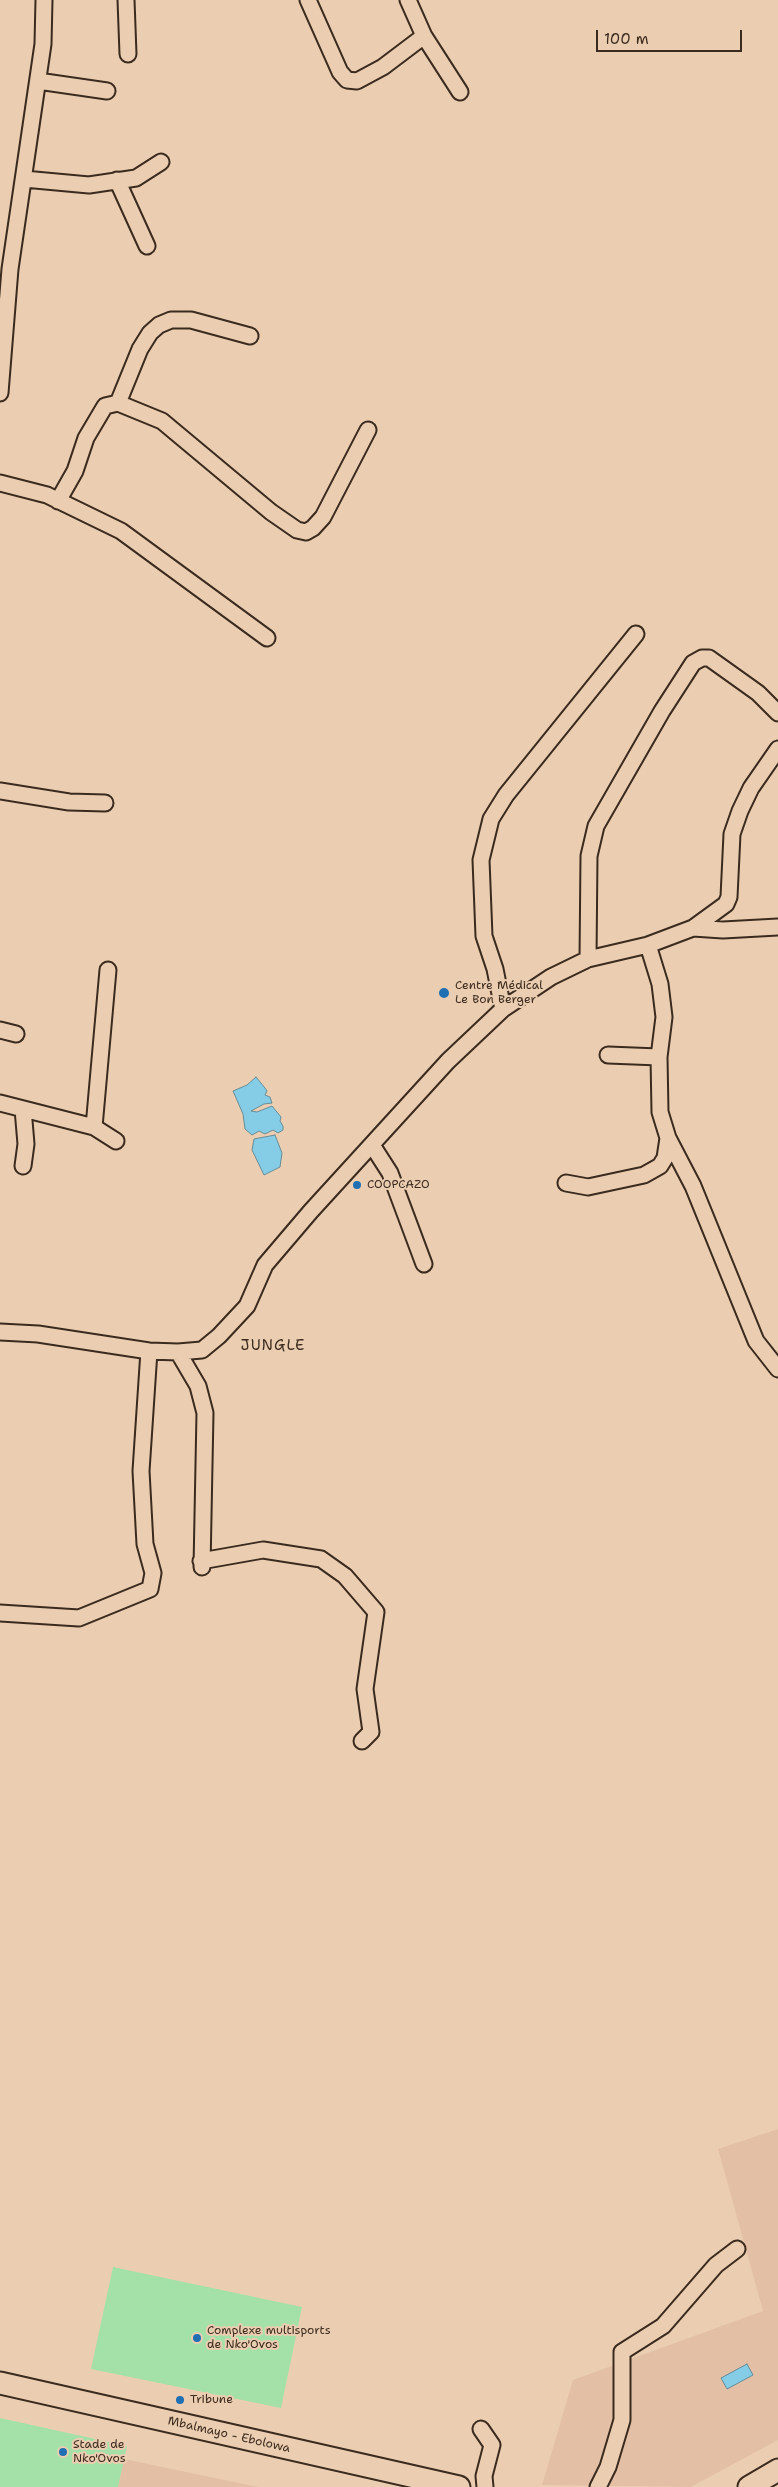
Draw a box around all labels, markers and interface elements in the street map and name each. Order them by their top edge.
scale bar [598,20,744,52]
text: 100 m [604,29,649,49]
place label: Centre Médical Le Bon Berger [455,979,543,1007]
marker: Centre Médical Le Bon Berger [437,986,451,1000]
place label: COOPCAZO [367,1178,430,1192]
marker: COOPCAZO [351,1179,363,1191]
district label: JUNGLE [240,1337,306,1355]
place label: Complexe multisports de Nko'Ovos [207,2324,331,2352]
marker: Complexe multisports de Nko'Ovos [191,2332,203,2344]
place label: Tribune [190,2393,233,2407]
marker: Tribune [174,2394,186,2406]
street label: Mbalmayo - Ebolowa [166,2414,292,2456]
place label: Stade de Nko'Ovos [73,2438,126,2466]
marker: Stade de Nko'Ovos [57,2446,69,2458]

